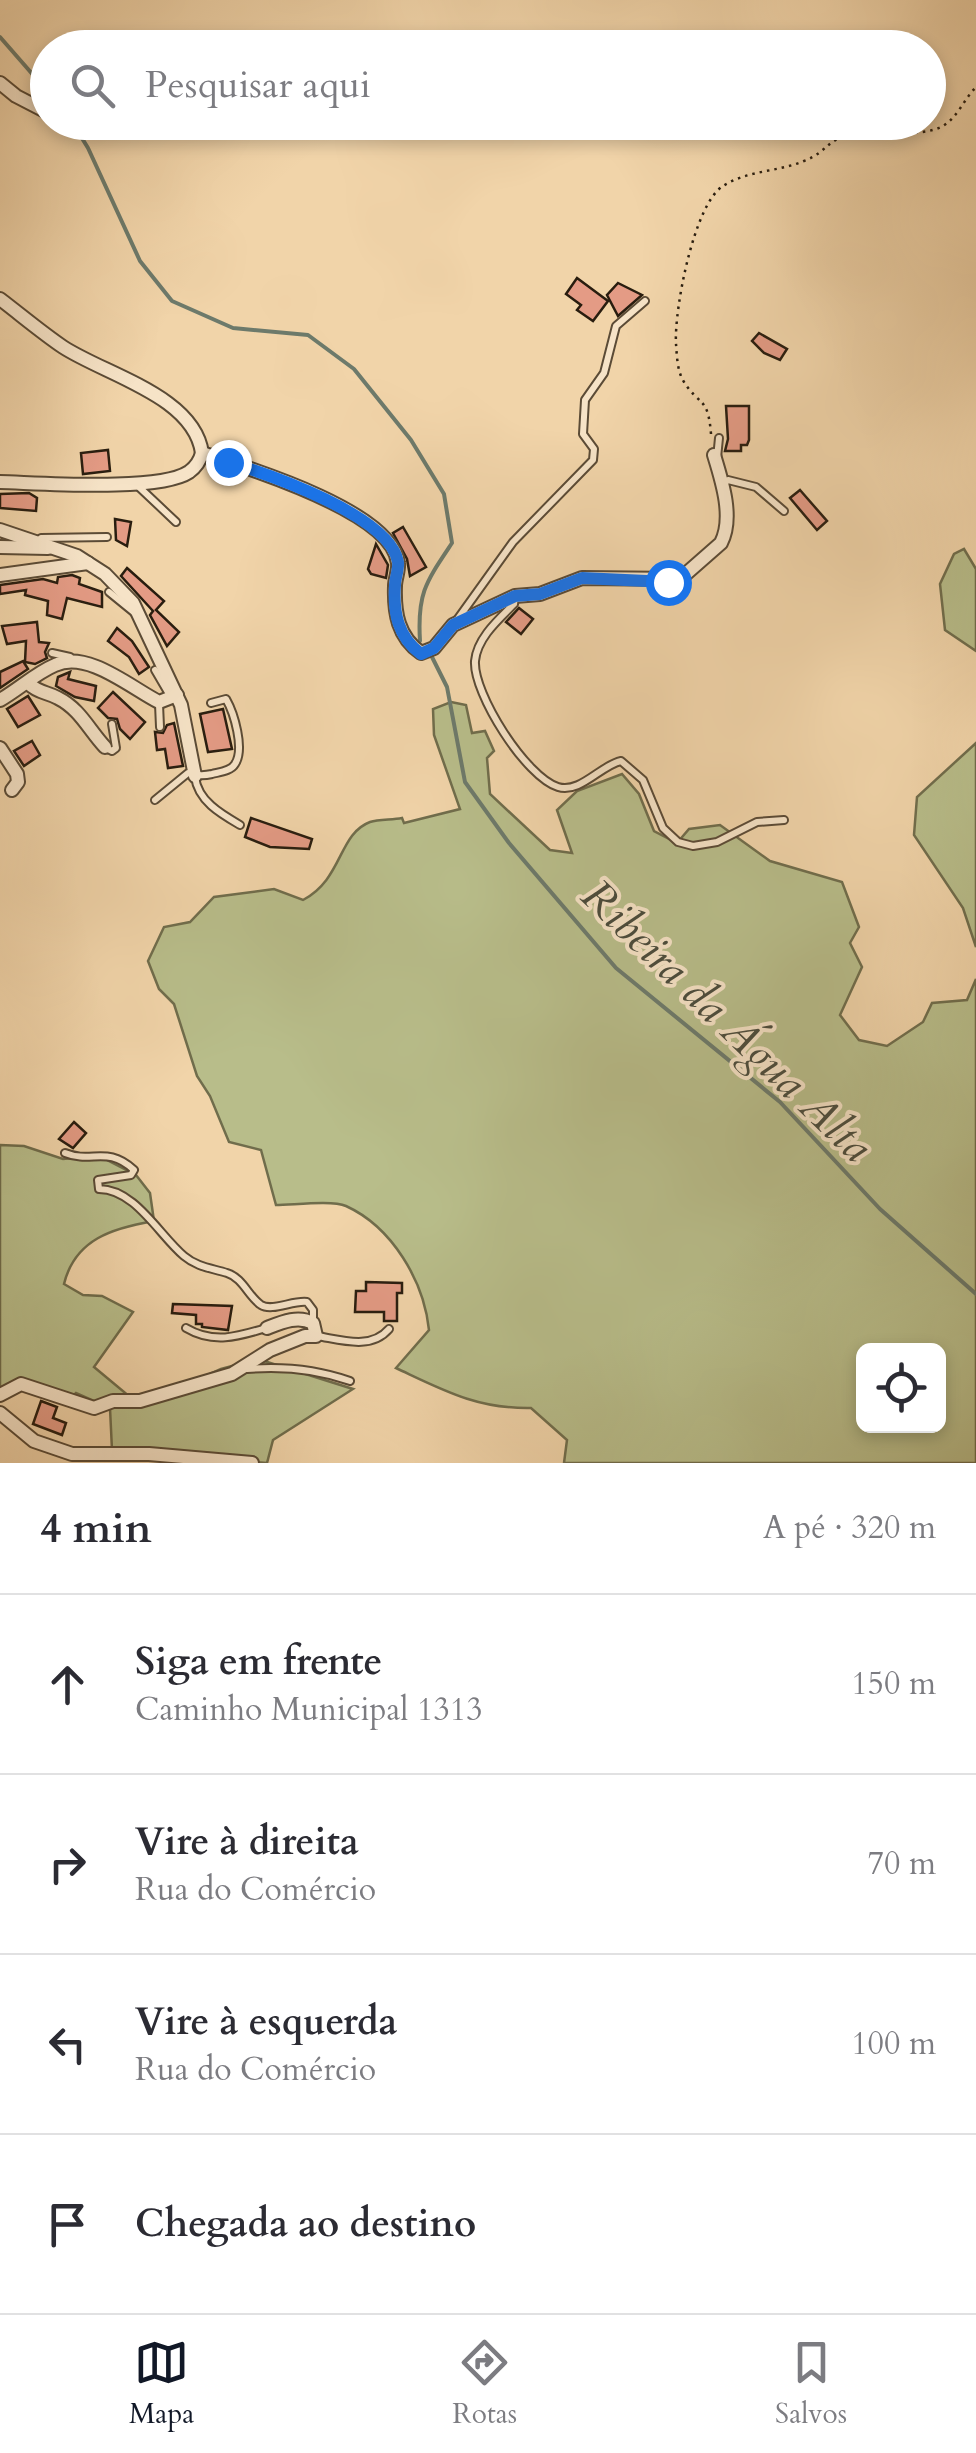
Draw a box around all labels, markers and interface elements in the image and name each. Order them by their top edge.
search box [30,30,946,140]
icon: search [65,58,120,113]
text: Pesquisar aqui [145,59,371,111]
route end [206,440,252,486]
route start [646,560,692,606]
water label: Ribeira da Água Alta [568,866,886,1176]
map controls [856,1343,946,1433]
button: locate [856,1343,946,1433]
text: 4 min [40,1500,152,1557]
text: A pé · 320 m [763,1506,936,1550]
text: Siga em frente [135,1636,382,1688]
icon: ahead [40,1657,95,1712]
text: 150 m [851,1662,936,1706]
text: Caminho Municipal 1313 [135,1688,483,1732]
text: Vire à direita [135,1816,359,1868]
icon: right [40,1837,95,1892]
text: 70 m [868,1842,936,1886]
text: Rua do Comércio [135,1868,376,1912]
text: Vire à esquerda [135,1996,397,2048]
icon: left [40,2017,95,2072]
text: 100 m [851,2022,936,2066]
text: Rua do Comércio [135,2048,376,2092]
icon: arrive [40,2197,95,2252]
text: Chegada ao destino [135,2198,476,2250]
tab: Mapa [129,2335,194,2433]
tab: Rotas [452,2335,517,2433]
tab: Salvos [775,2335,847,2433]

